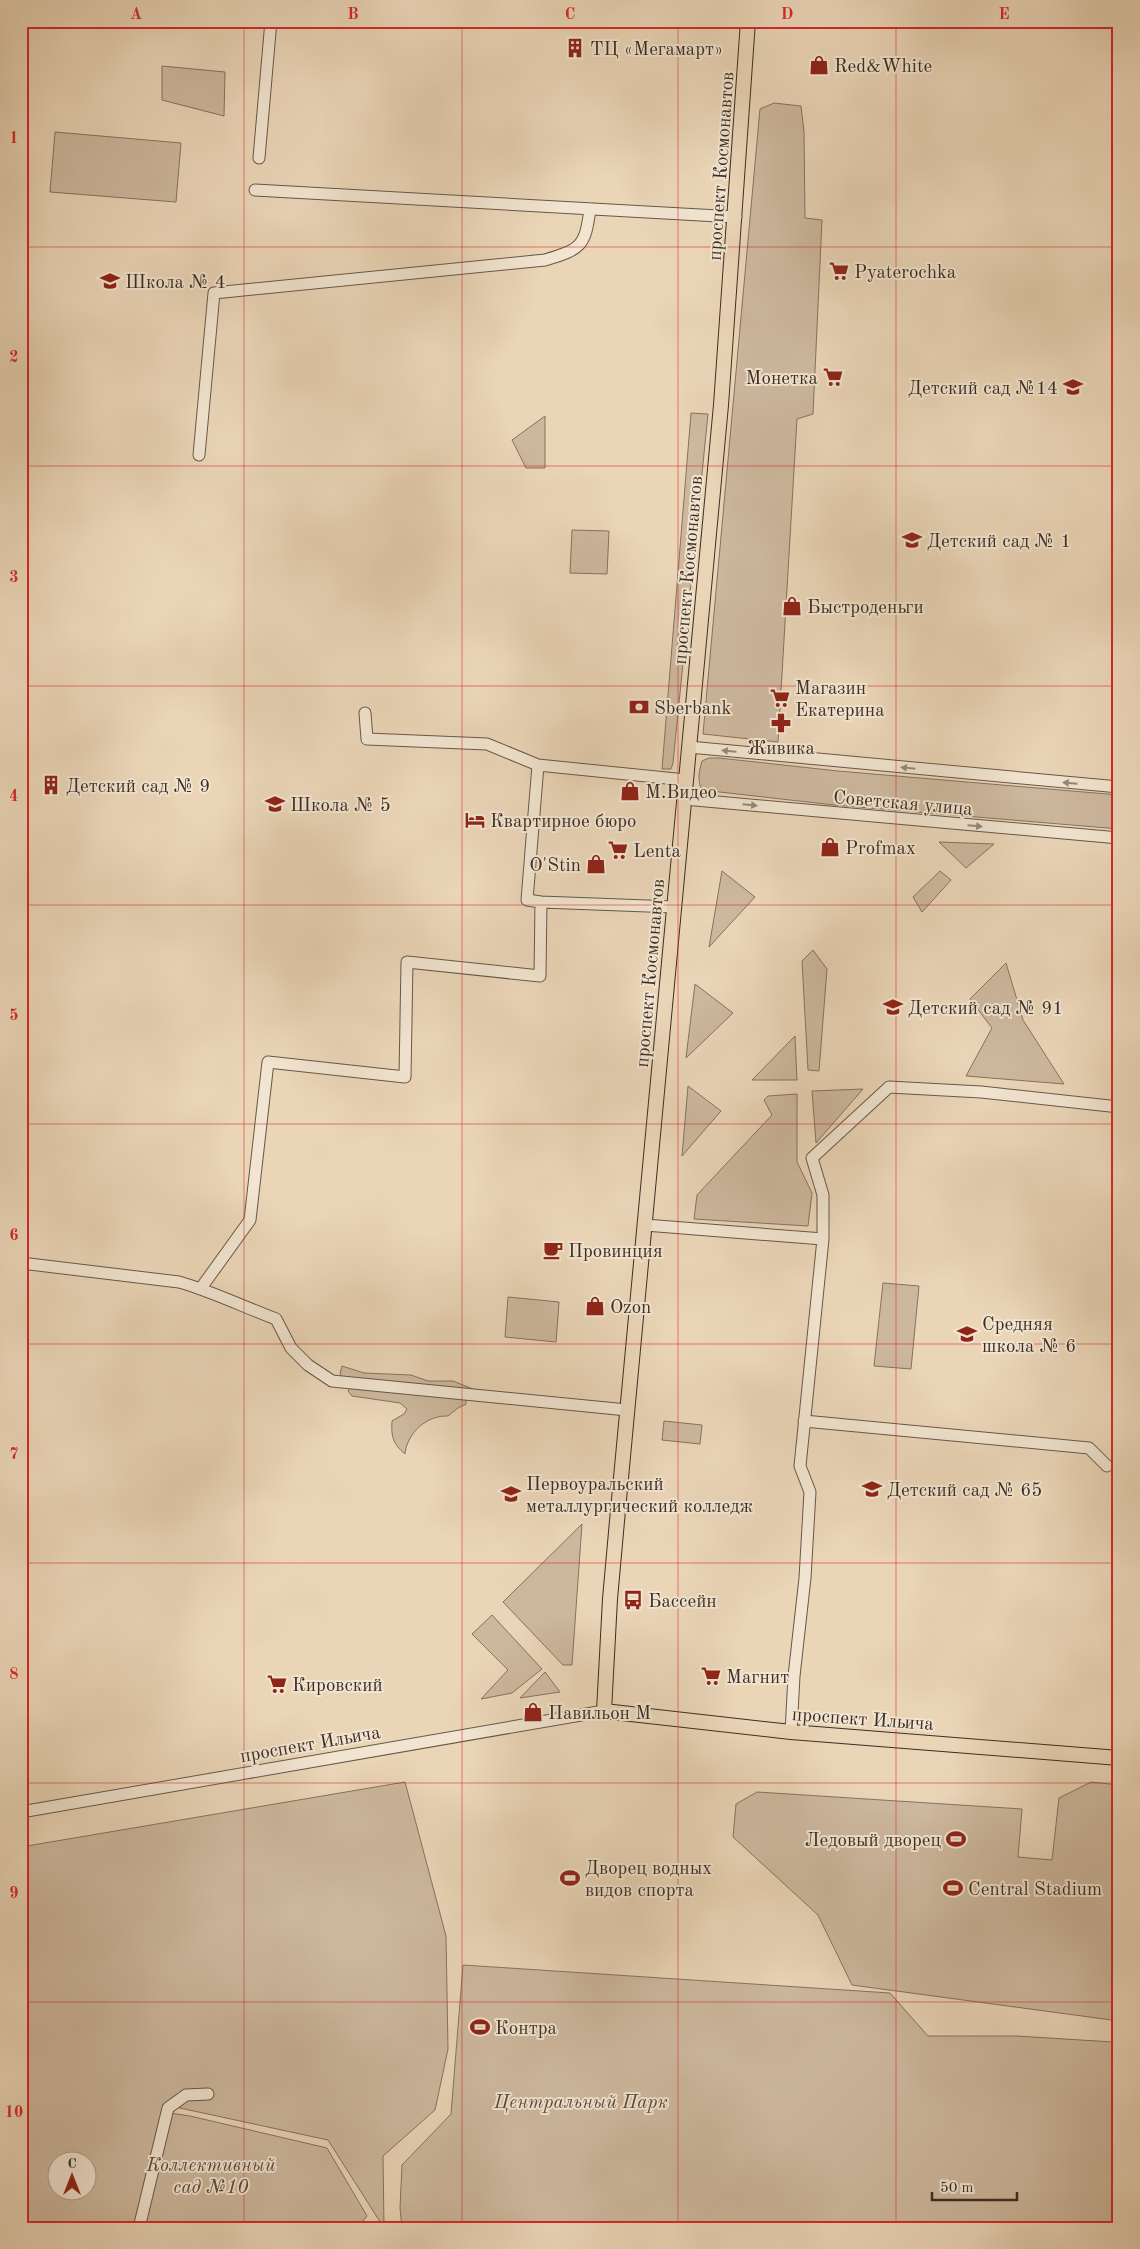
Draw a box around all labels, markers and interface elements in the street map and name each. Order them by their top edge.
text: A [130,7,142,23]
text: B [347,7,359,23]
text: C [565,7,575,23]
text: D [781,7,793,23]
text: E [998,7,1010,23]
building icon: ТЦ «Мегамарт» [564,37,586,59]
place label: ТЦ «Мегамарт» [590,41,723,60]
shop icon: Red&White [808,54,830,76]
place label: Red&White [834,58,932,77]
street label: проспект Космонавтов [706,71,739,261]
text: 1 [9,131,19,147]
supermarket icon: Pyaterochka [828,260,850,282]
place label: Pyaterochka [854,264,957,283]
school or university icon: Школа № 4 [99,270,121,292]
place label: Школа № 4 [125,274,226,293]
text: 2 [9,350,19,366]
supermarket icon: Монетка [822,366,844,388]
place label: Монетка [746,370,819,389]
school or university icon: Детский сад №14 [1062,376,1084,398]
place label: Детский сад №14 [908,380,1058,399]
street label: проспект Космонавтов [672,475,707,665]
school or university icon: Детский сад № 1 [901,529,923,551]
place label: Детский сад № 1 [927,533,1071,552]
text: 3 [9,570,19,586]
shop icon: Быстроденьги [781,595,803,617]
place label: Быстроденьги [807,599,924,618]
place label: Магазин Екатерина [795,680,885,721]
supermarket icon: Магазин Екатерина [769,687,791,709]
bank icon: Sberbank [628,696,650,718]
place label: Sberbank [654,700,731,719]
pharmacy icon: Живика [770,712,792,734]
place label: Живика [747,740,815,759]
one-way arrow [721,747,737,755]
one-way arrow [900,764,916,772]
building icon: Детский сад № 9 [40,774,62,796]
place label: Детский сад № 9 [66,778,210,797]
one-way arrow [1062,778,1078,786]
shop icon: М.Видео [619,780,641,802]
place label: М.Видео [645,784,717,803]
text: 4 [9,789,19,805]
street label: Советская улица [832,789,974,820]
school or university icon: Школа № 5 [264,793,286,815]
place label: Школа № 5 [290,797,391,816]
one-way arrow [742,801,758,809]
hotel icon: Квартирное бюро [464,809,486,831]
place label: Квартирное бюро [490,813,636,832]
one-way arrow [967,822,983,830]
shop icon: Profmax [819,836,841,858]
supermarket icon: Lenta [607,839,629,861]
place label: Profmax [845,840,916,859]
place label: Lenta [633,843,681,862]
shop icon: O'Stin [585,853,607,875]
place label: O'Stin [529,857,581,876]
street label: проспект Космонавтов [634,878,669,1068]
school or university icon: Детский сад № 91 [882,996,904,1018]
place label: Детский сад № 91 [908,1000,1063,1019]
text: 5 [9,1008,19,1024]
text: 6 [9,1228,19,1244]
cafe icon: Провинция [542,1239,564,1261]
place label: Провинция [568,1243,663,1262]
shop icon: Ozon [584,1295,606,1317]
place label: Ozon [610,1299,651,1318]
place label: Средняя школа № 6 [982,1316,1076,1357]
school or university icon: Средняя школа № 6 [956,1323,978,1345]
text: 7 [9,1447,19,1463]
place label: Первоуральский металлургический колледж [526,1476,754,1517]
school or university icon: Детский сад № 65 [861,1478,883,1500]
place label: Детский сад № 65 [887,1482,1042,1501]
school or university icon: Первоуральский металлургический колледж [500,1483,522,1505]
bus stop icon: Бассейн [622,1589,644,1611]
place label: Бассейн [648,1593,717,1612]
supermarket icon: Магнит [700,1665,722,1687]
text: 8 [9,1667,19,1683]
place label: Магнит [726,1669,789,1688]
supermarket icon: Кировский [266,1673,288,1695]
place label: Кировский [292,1677,383,1696]
shop icon: Павильон М [522,1701,544,1723]
place label: Павильон М [548,1705,651,1724]
street label: проспект Ильича [791,1706,935,1735]
street label: проспект Ильича [239,1724,383,1767]
sports icon: Ледовый дворец [945,1828,967,1850]
place label: Ледовый дворец [805,1832,942,1851]
place label: Дворец водных видов спорта [585,1860,712,1901]
sports icon: Дворец водных видов спорта [559,1867,581,1889]
sports icon: Central Stadium [942,1877,964,1899]
place label: Central Stadium [968,1881,1102,1900]
text: 9 [9,1886,19,1902]
sports icon: Контра [469,2016,491,2038]
place label: Контра [495,2020,557,2039]
park label: Центральный Парк [493,2094,668,2113]
text: 10 [5,2105,23,2121]
north arrow [48,2152,98,2202]
text: С [67,2157,77,2171]
park label: Коллективный сад №10 [145,2157,276,2198]
scale bar [932,2169,1018,2201]
text: 50 m [940,2181,974,2196]

